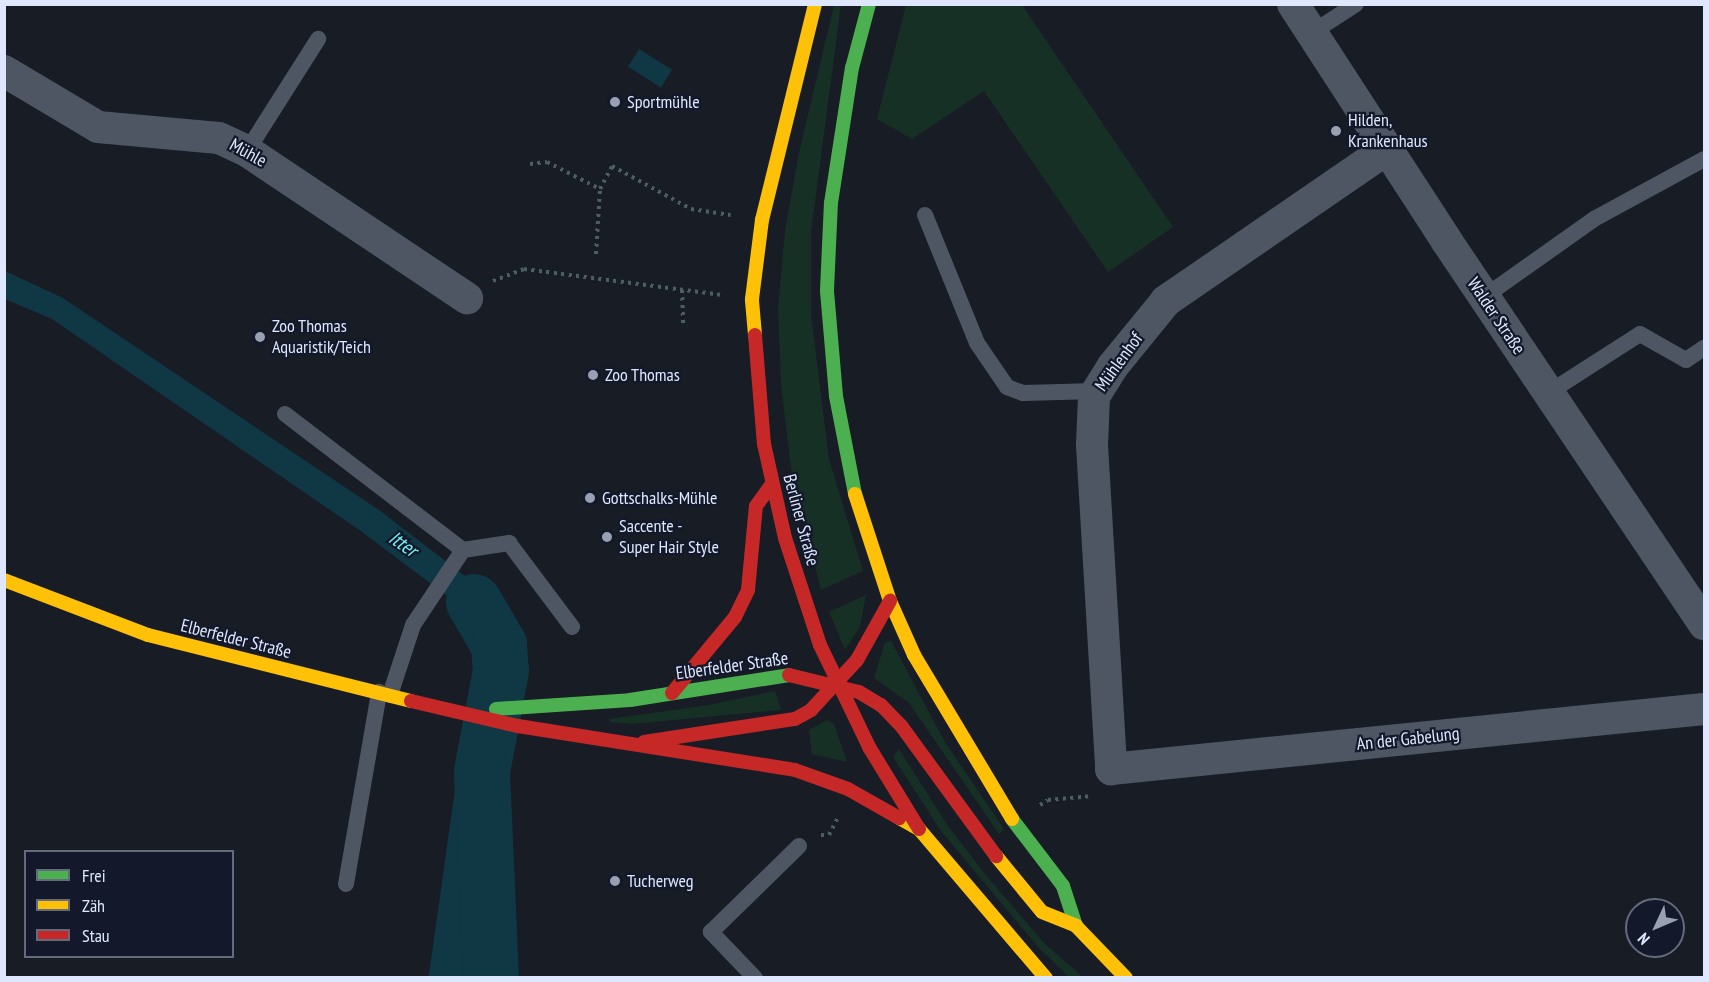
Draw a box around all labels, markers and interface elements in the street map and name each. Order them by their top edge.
place label: Sportmühle [627,91,700,113]
marker: Sportmühle [608,95,622,109]
place label: Hilden, Krankenhaus [1348,110,1428,152]
marker: Hilden, Krankenhaus [1329,124,1343,138]
street label: Mühle [226,134,270,172]
street label: Walder Straße [1462,274,1530,358]
place label: Zoo Thomas Aquaristik/Teich [272,316,371,358]
street label: Mühlenhof [1091,329,1147,395]
marker: Zoo Thomas Aquaristik/Teich [253,330,267,344]
place label: Zoo Thomas [605,364,680,386]
marker: Zoo Thomas [586,368,600,382]
street label: Berliner Straße [778,472,824,568]
place label: Gottschalks-Mühle [602,487,717,509]
marker: Gottschalks-Mühle [583,491,597,505]
place label: Saccente - Super Hair Style [619,516,719,558]
water label: Itter [384,526,422,562]
marker: Saccente - Super Hair Style [600,530,614,544]
street label: Elberfelder Straße [178,615,294,663]
street label: Elberfelder Straße [674,647,790,685]
street label: An der Gabelung [1356,723,1460,755]
legend [24,850,234,958]
text: Frei [82,864,106,887]
place label: Tucherweg [627,870,694,892]
marker: Tucherweg [608,874,622,888]
text: Zäh [82,894,105,917]
north arrow [1625,898,1685,958]
text: Stau [82,924,110,947]
text: N [1633,929,1654,949]

